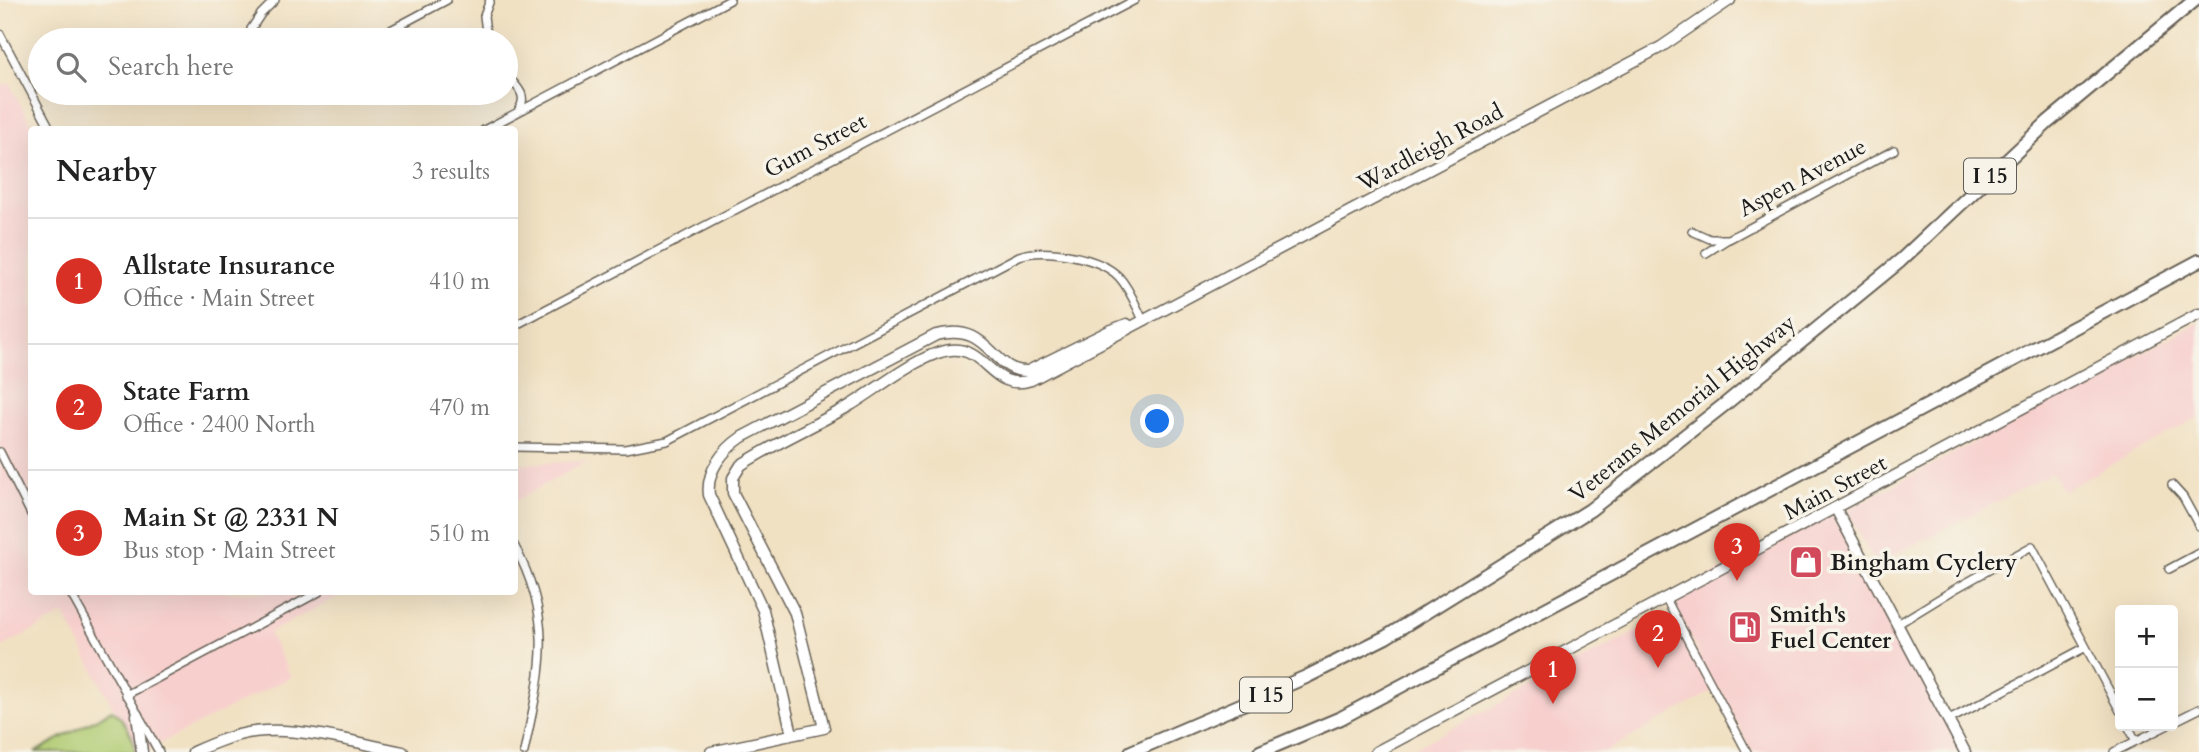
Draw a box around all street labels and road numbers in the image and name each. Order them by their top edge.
street label: Wardleigh Road [1351,96,1509,199]
street label: Gum Street [759,106,872,185]
street label: Aspen Avenue [1733,131,1872,224]
road number: I 15 [1964,158,2016,194]
street label: Veterans Memorial Highway [1563,307,1802,509]
street label: Main Street [1778,447,1892,528]
road number: I 15 [1240,678,1292,712]

